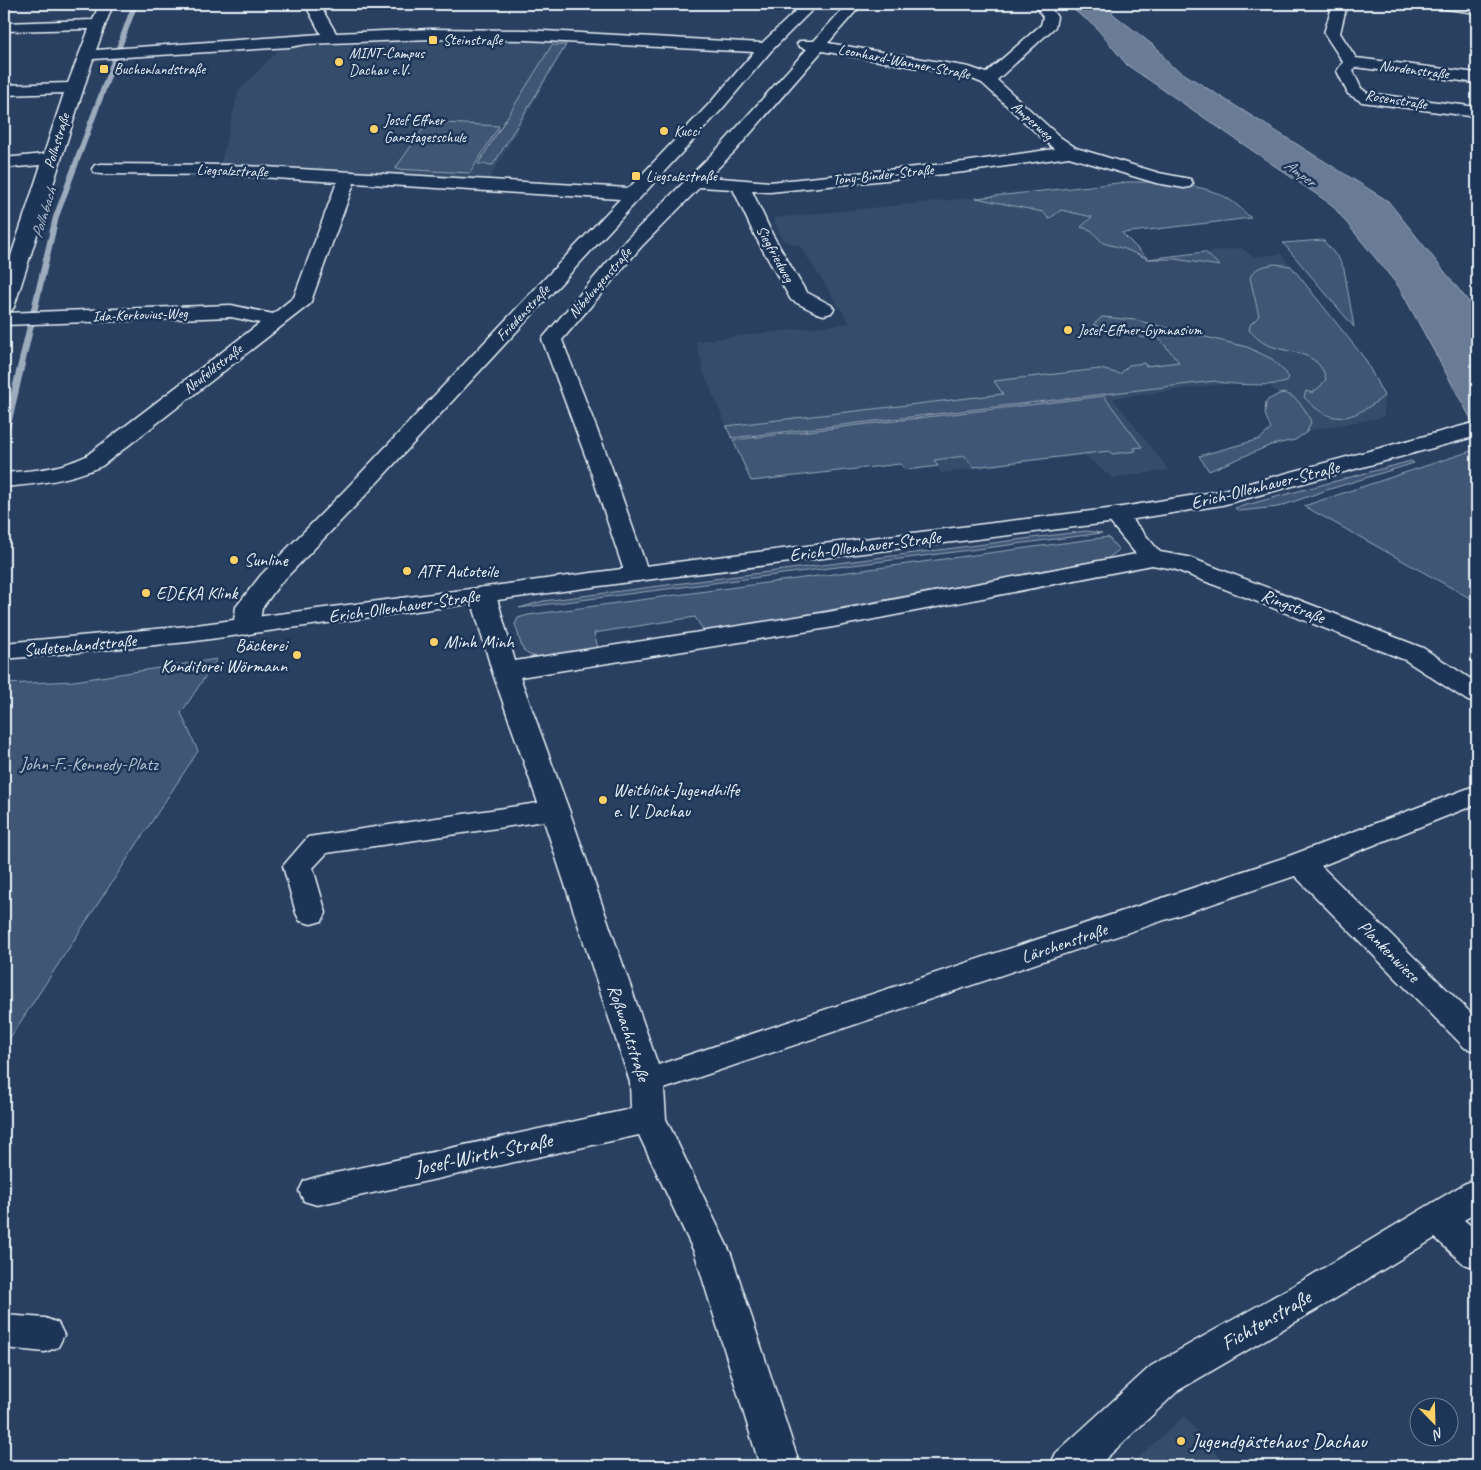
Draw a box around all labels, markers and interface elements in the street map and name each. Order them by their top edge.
place label: Steinstraße [443,31,504,50]
marker: Steinstraße [427,34,439,46]
street label: Leonhard-Wanner-Straße [836,40,973,84]
place label: MINT-Campus Dachau e.V. [349,44,426,80]
marker: MINT-Campus Dachau e.V. [333,56,345,68]
street label: Nordenstraße [1378,56,1451,84]
place label: Buchenlandstraße [114,60,206,79]
marker: Buchenlandstraße [98,63,110,75]
street label: Rosenstraße [1364,86,1429,114]
street label: Amperweg [1007,97,1058,146]
street label: Pollnstraße [40,110,75,171]
place label: Josef Effner Ganztagesschule [383,111,467,147]
place label: Kucci [674,122,702,141]
marker: Josef Effner Ganztagesschule [368,123,380,135]
marker: Kucci [658,125,670,137]
water label: Amper [1280,155,1322,193]
street label: Liegsalzstraße [196,160,269,182]
street label: Tony-Binder-Straße [832,160,936,190]
place label: Liegsalzstraße [646,167,718,186]
marker: Liegsalzstraße [630,170,642,182]
water label: Pollnbach [27,184,62,241]
street label: Siegfriedweg [752,222,799,287]
street label: Nibelungenstraße [564,243,637,322]
street label: Friedenstraße [492,280,555,345]
street label: Ida-Kerkovius-Weg [92,304,189,326]
place label: Josef-Effner-Gymnasium [1077,321,1203,340]
marker: Josef-Effner-Gymnasium [1062,324,1074,336]
street label: Neufeldstraße [180,339,247,398]
street label: Erich-Ollenhauer-Straße [1189,456,1343,514]
street label: Erich-Ollenhauer-Straße [788,526,943,566]
place label: Sunline [244,549,289,571]
marker: Sunline [228,554,240,566]
place label: ATF Autoteile [417,560,499,582]
marker: ATF Autoteile [401,565,413,577]
place label: EDEKA Klink [156,582,239,604]
street label: Erich-Ollenhauer-Straße [327,584,482,627]
street label: Ringstraße [1258,584,1329,629]
marker: EDEKA Klink [140,587,152,599]
street label: Sudetenlandstraße [23,629,138,661]
place label: Minh Minh [444,631,516,653]
place label: Bäckerei Konditorei Wörmann [161,634,290,677]
marker: Minh Minh [428,636,440,648]
marker: Bäckerei Konditorei Wörmann [291,649,303,661]
park label: John-F.-Kennedy-Platz [19,753,159,775]
place label: Weitblick-Jugendhilfe e. V. Dachau [613,779,741,822]
marker: Weitblick-Jugendhilfe e. V. Dachau [597,794,609,806]
street label: Plankenwiese [1353,915,1425,987]
street label: Lärchenstraße [1018,918,1111,968]
street label: Roßwachtstraße [603,982,655,1085]
street label: Josef-Wirth-Straße [411,1126,557,1182]
street label: Fichtenstraße [1216,1283,1317,1356]
north arrow [1408,1398,1458,1448]
text: N [1429,1424,1446,1444]
place label: Jugendgästehaus Dachau [1190,1428,1368,1454]
marker: Jugendgästehaus Dachau [1175,1435,1187,1447]

